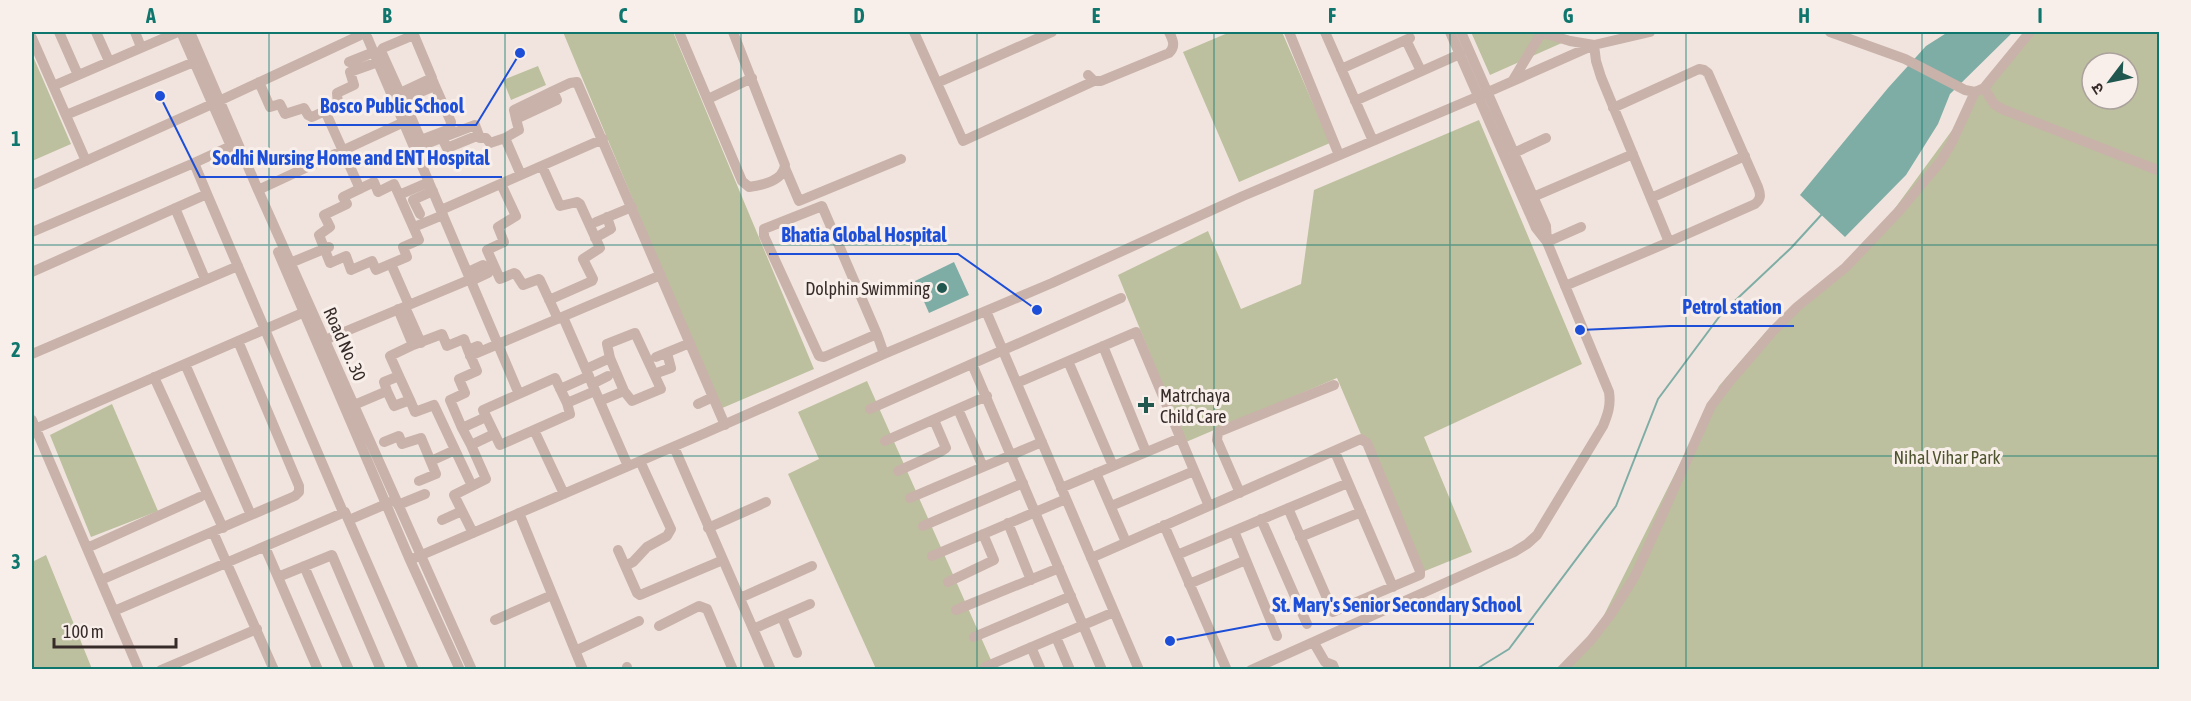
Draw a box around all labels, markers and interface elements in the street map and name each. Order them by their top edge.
text: A [145,4,156,27]
text: B [382,4,392,27]
text: C [619,4,628,27]
text: D [853,4,865,27]
text: E [1092,4,1101,27]
text: F [1328,4,1336,27]
text: G [1563,4,1574,27]
text: H [1798,4,1810,27]
text: I [2037,4,2043,27]
north arrow [2080,51,2140,111]
text: उ [2087,80,2107,98]
callout: Bosco Public School [308,87,476,125]
text: Bosco Public School [320,94,465,117]
text: 1 [11,127,21,150]
callout: Sodhi Nursing Home and ENT Hospital [200,139,502,177]
text: Sodhi Nursing Home and ENT Hospital [212,146,490,169]
callout: Bhatia Global Hospital [769,216,958,254]
text: Bhatia Global Hospital [781,223,947,246]
place label: Dolphin Swimming [805,278,930,299]
marker: Dolphin Swimming [935,281,949,295]
callout: Petrol station [1670,288,1794,326]
text: Petrol station [1682,295,1782,318]
street label: Road No. 30 [319,304,371,384]
text: 2 [11,338,21,361]
place label: Matrchaya Child Care [1160,385,1230,427]
marker: Matrchaya Child Care [1137,396,1155,414]
park label: Nihal Vihar Park [1894,447,2001,468]
text: 3 [11,550,21,573]
callout: St. Mary's Senior Secondary School [1261,586,1534,624]
text: St. Mary's Senior Secondary School [1272,593,1522,616]
scale bar [54,611,176,649]
text: 100 m [63,621,104,642]

